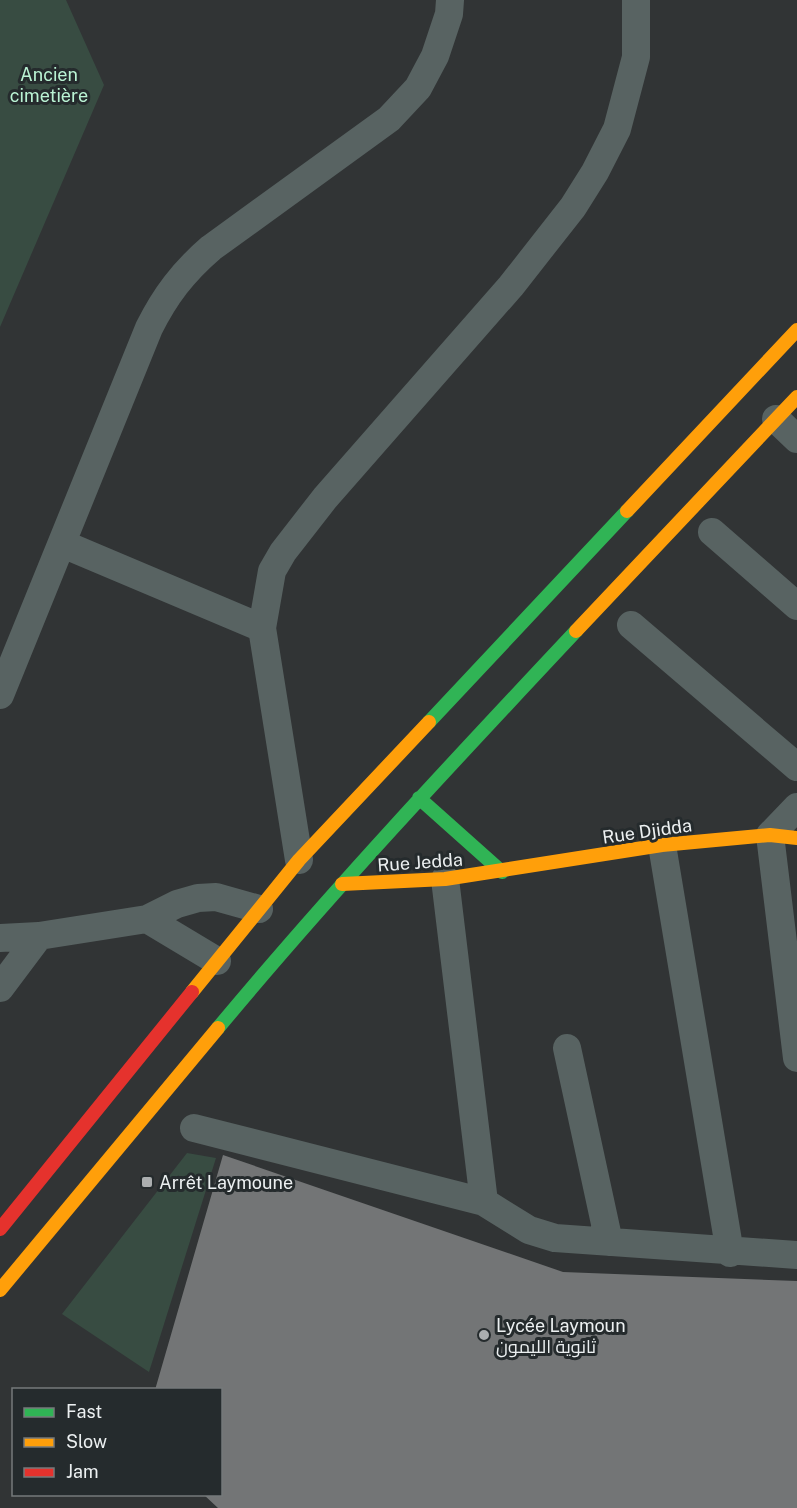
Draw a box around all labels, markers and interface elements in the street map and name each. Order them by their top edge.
park label: Ancien cimetière [10,64,88,106]
street label: Rue Djidda [601,814,693,848]
street label: Rue Jedda [377,849,463,875]
place label: Arrêt Laymoune [159,1172,293,1193]
marker: Arrêt Laymoune [140,1175,154,1189]
place label: Lycée Laymoun ثانوية الليمون [496,1315,626,1358]
marker: Lycée Laymoun ثانوية الليمون [477,1328,491,1342]
legend [12,1388,222,1496]
text: Fast [66,1401,102,1422]
text: Slow [66,1431,107,1452]
text: Jam [66,1461,99,1482]

